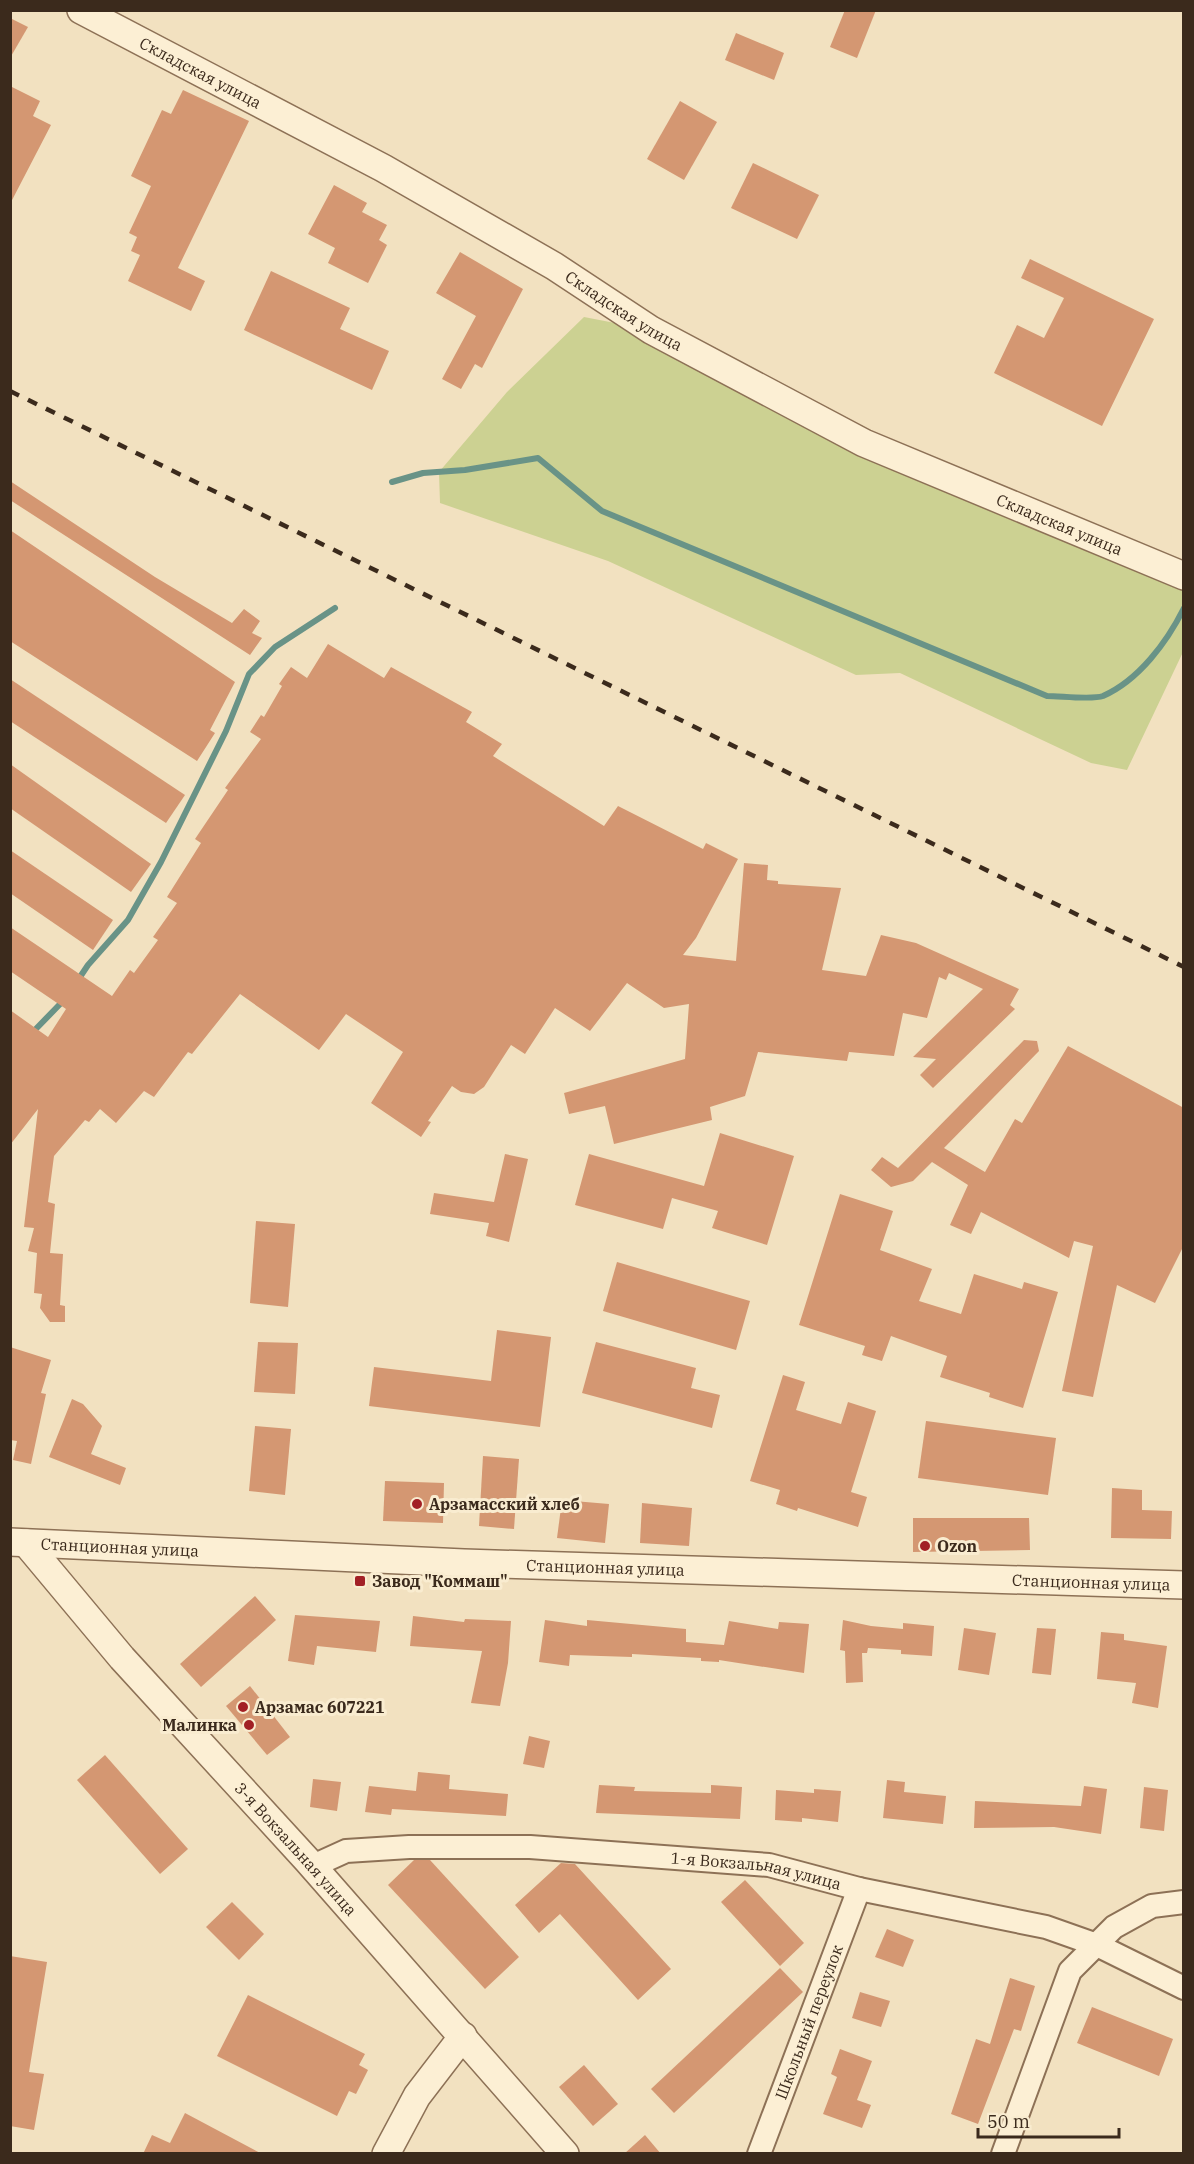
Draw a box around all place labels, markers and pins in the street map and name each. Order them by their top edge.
place label: Арзамасский хлеб [429,1494,580,1514]
marker: Арзамасский хлеб [410,1497,424,1511]
place label: Ozon [937,1536,977,1556]
marker: Ozon [918,1539,932,1553]
place label: Завод "Коммаш" [372,1571,508,1591]
marker: Завод "Коммаш" [353,1574,367,1588]
place label: Арзамас 607221 [255,1697,385,1717]
marker: Арзамас 607221 [236,1700,250,1714]
place label: Малинка [162,1715,237,1735]
marker: Малинка [242,1718,256,1732]

